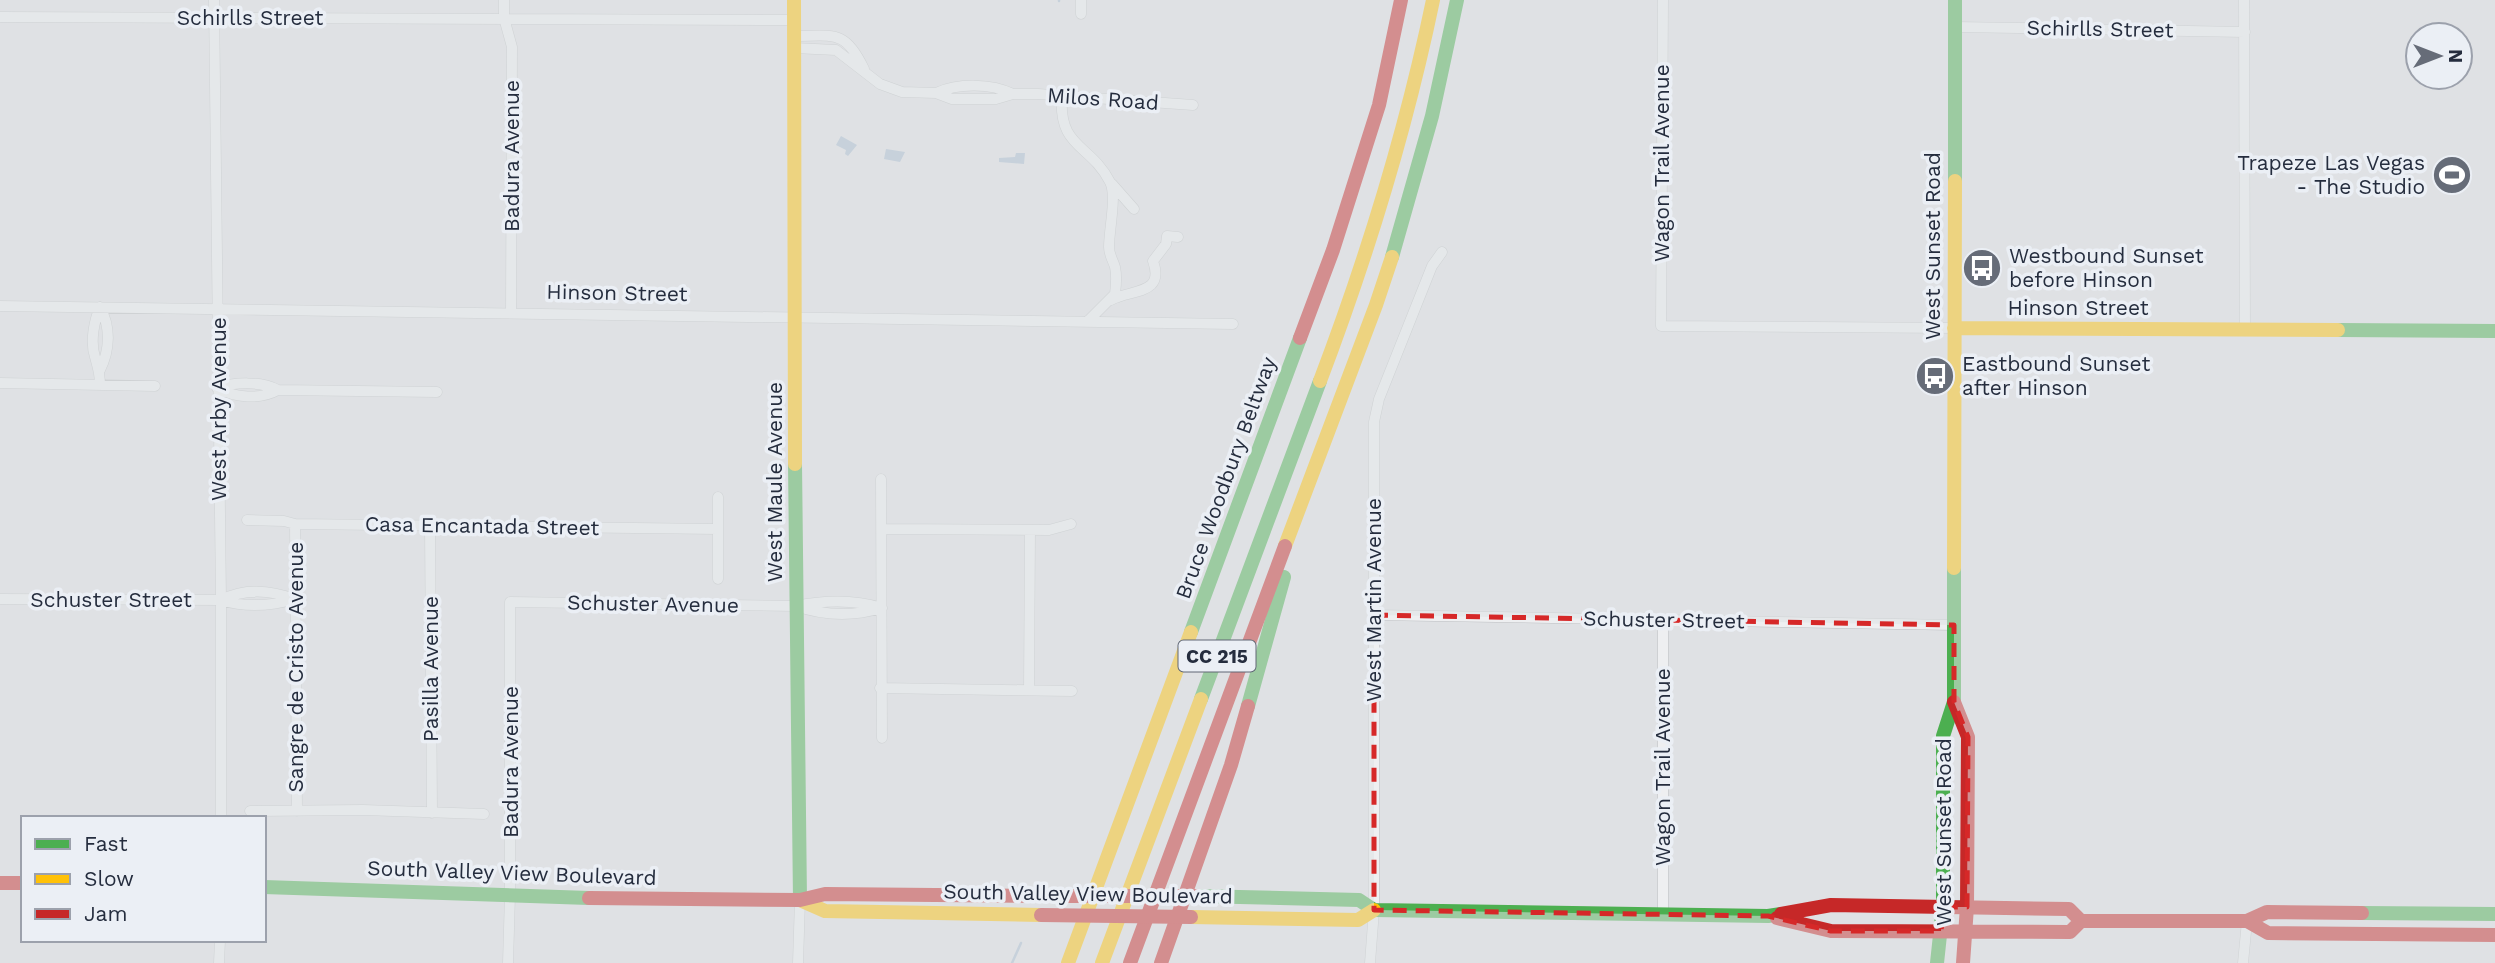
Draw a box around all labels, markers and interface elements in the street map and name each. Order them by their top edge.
street label: Schirlls Street [177,5,324,30]
street label: Schirlls Street [2026,15,2174,42]
north arrow [2404,21,2474,91]
text: N [2444,49,2467,63]
street label: Wagon Trail Avenue [1649,64,1674,262]
street label: Badura Avenue [499,80,524,232]
street label: Milos Road [1046,82,1160,115]
place label: Trapeze Las Vegas - The Studio [2237,150,2425,199]
street label: West Sunset Road [1920,152,1945,340]
sports icon: Trapeze Las Vegas - The Studio [2431,154,2473,196]
place label: Westbound Sunset before Hinson [2009,243,2204,292]
bus stop icon: Westbound Sunset before Hinson [1961,247,2003,289]
street label: Hinson Street [546,279,688,306]
street label: Hinson Street [2007,295,2149,320]
street label: West Arby Avenue [206,317,231,501]
place label: Eastbound Sunset after Hinson [1962,351,2150,400]
street label: Bruce Woodbury Beltway [1170,353,1281,602]
bus stop icon: Eastbound Sunset after Hinson [1914,355,1956,397]
street label: West Maule Avenue [762,382,787,582]
street label: West Martin Avenue [1361,498,1386,702]
street label: Casa Encantada Street [365,511,600,540]
street label: Sangre de Cristo Avenue [283,542,308,792]
street label: Schuster Street [30,587,192,612]
street label: Schuster Avenue [567,590,739,617]
street label: Pasilla Avenue [418,596,443,742]
street label: Schuster Street [1583,606,1745,633]
road number: CC 215 [1178,640,1256,671]
street label: Wagon Trail Avenue [1650,668,1675,866]
street label: Badura Avenue [498,686,523,838]
street label: West Sunset Road [1931,738,1956,926]
legend [21,816,266,942]
text: Fast [84,831,128,856]
street label: South Valley View Boulevard [367,855,657,890]
text: Slow [84,866,134,891]
street label: South Valley View Boulevard [943,878,1233,909]
text: Jam [84,901,127,926]

